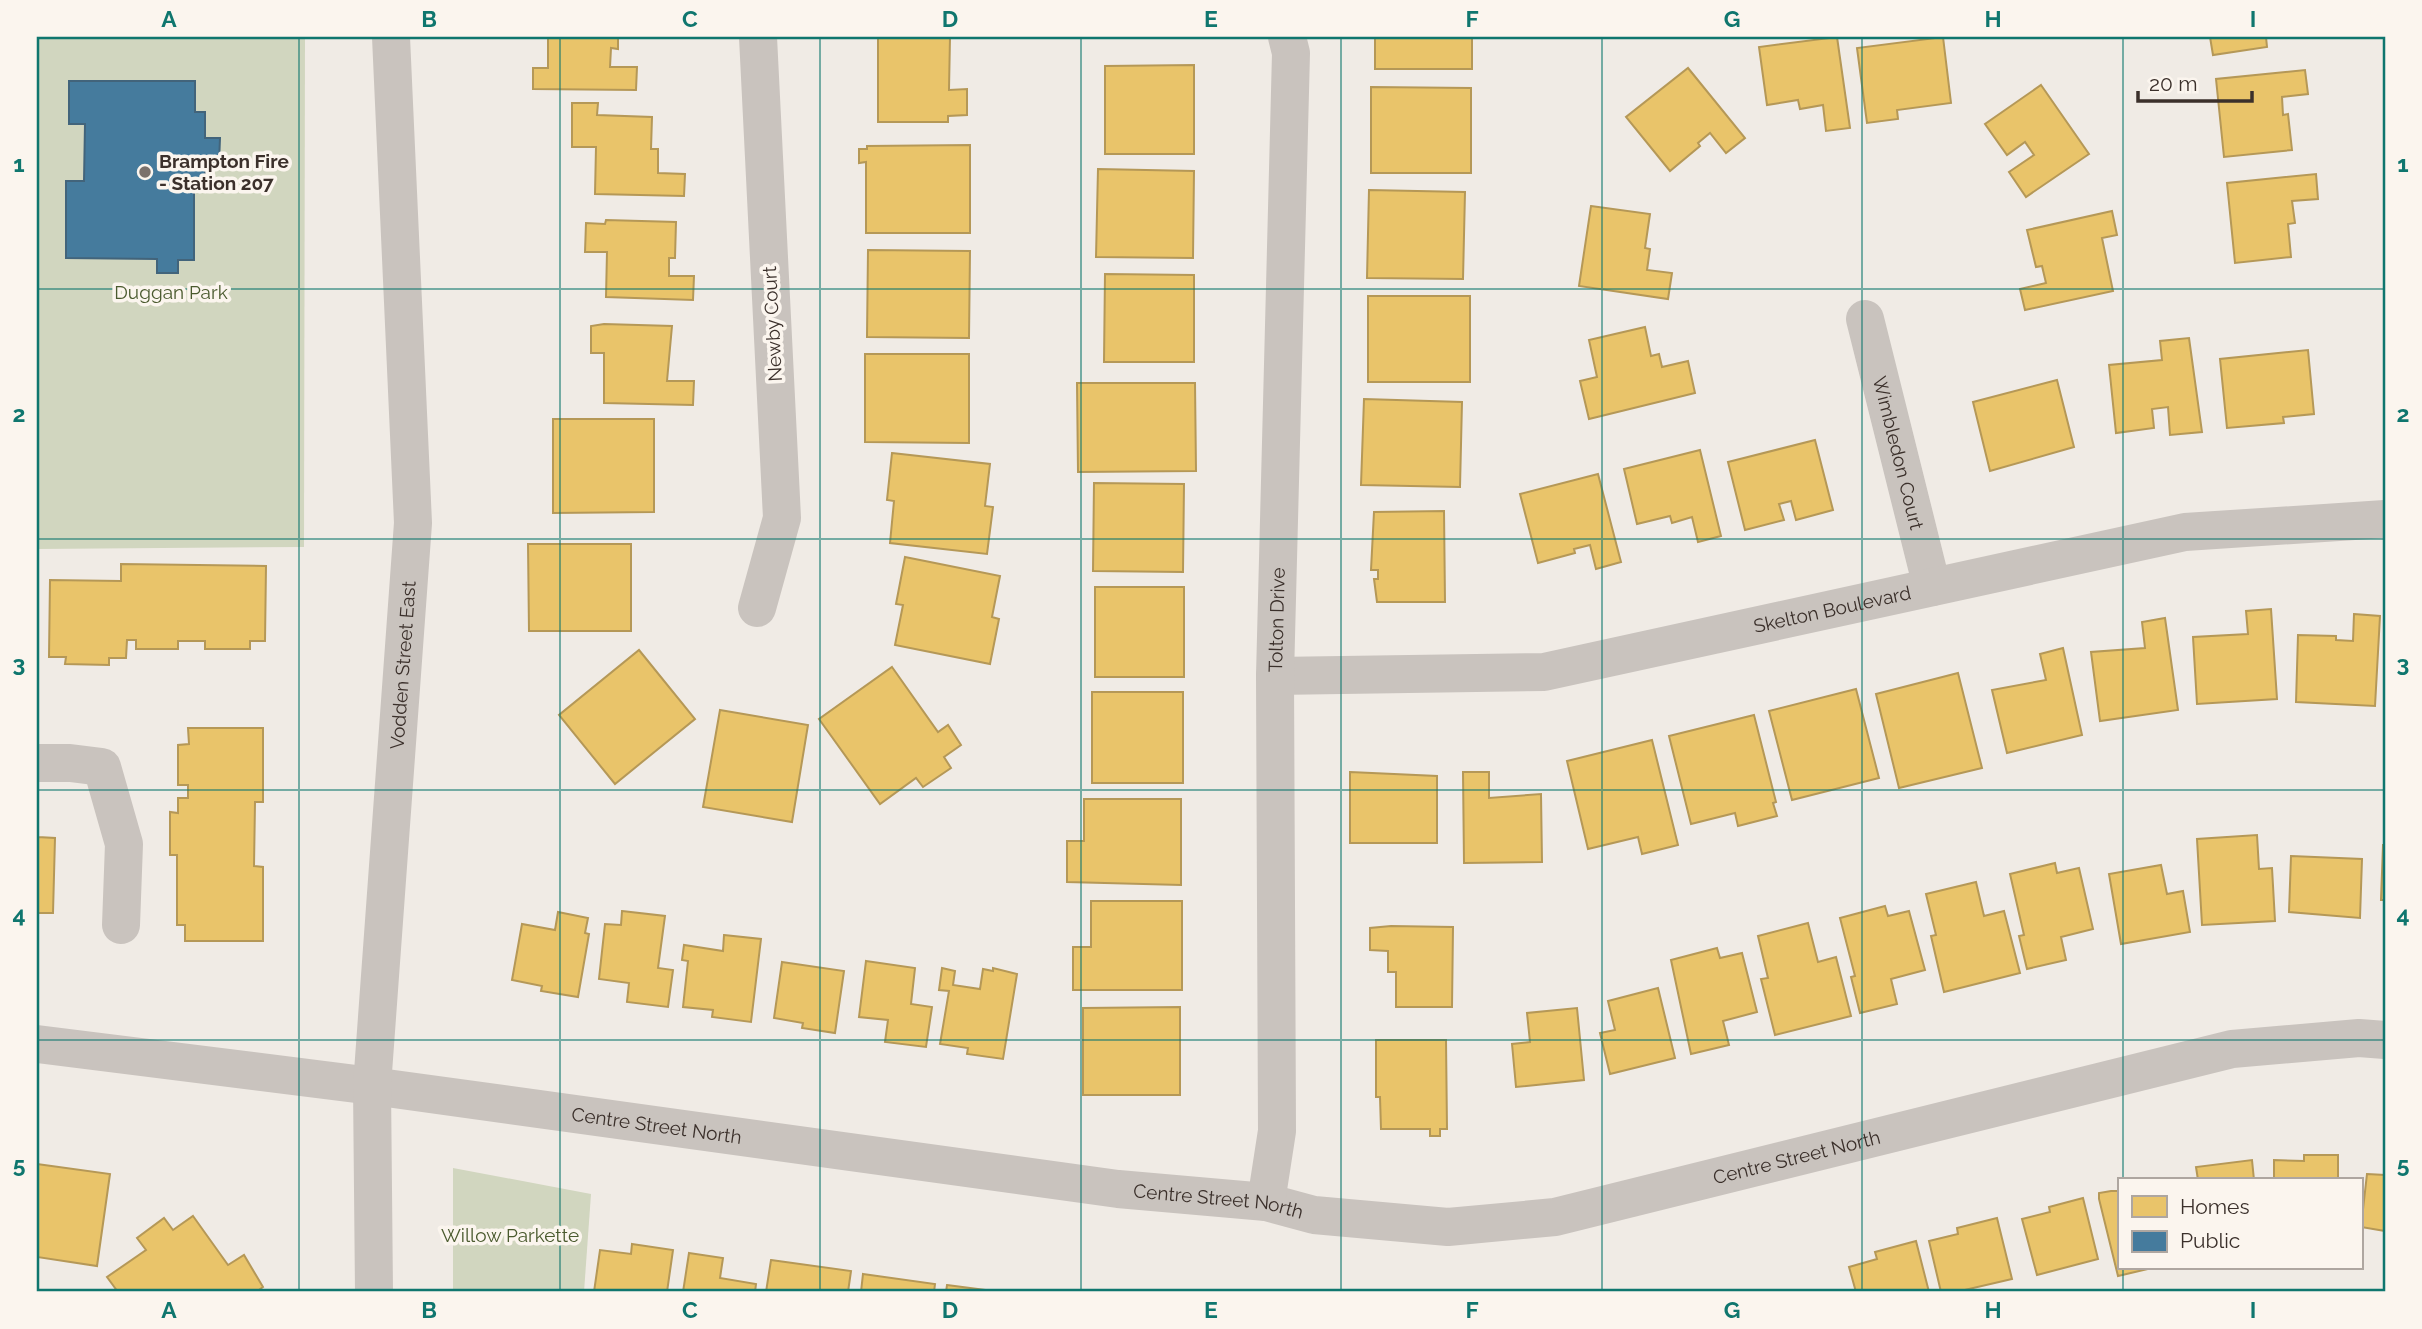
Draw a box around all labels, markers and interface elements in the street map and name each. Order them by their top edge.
text: A [161,5,177,32]
text: B [421,5,437,32]
text: C [682,5,698,32]
text: D [942,5,958,32]
text: E [1204,5,1218,32]
text: F [1465,5,1479,32]
text: G [1724,5,1740,32]
text: H [1984,5,2002,32]
text: I [2250,5,2256,32]
scale bar [2138,60,2252,104]
text: 20 m [2149,71,2197,96]
text: 1 [13,150,25,177]
place label: Brampton Fire - Station 207 [159,150,289,194]
text: 1 [2397,150,2409,177]
marker: Brampton Fire - Station 207 [137,164,153,180]
street label: Newby Court [758,265,786,382]
park label: Duggan Park [114,281,228,303]
street label: Wimbledon Court [1869,374,1928,532]
text: 2 [13,400,25,427]
text: 2 [2397,400,2409,427]
street label: Tolton Drive [1264,567,1289,673]
street label: Vodden Street East [386,580,420,750]
street label: Skelton Boulevard [1751,581,1913,637]
text: 3 [13,650,25,677]
text: 3 [2397,650,2409,677]
text: 4 [12,901,26,928]
text: 4 [2396,901,2410,928]
street label: Centre Street North [570,1103,743,1148]
street label: Centre Street North [1711,1126,1883,1188]
text: 5 [13,1151,26,1178]
text: 5 [2397,1151,2410,1178]
legend [2118,1178,2362,1270]
street label: Centre Street North [1133,1179,1306,1223]
text: Homes [2180,1194,2250,1219]
park label: Willow Parkette [441,1224,579,1246]
text: Public [2180,1228,2240,1253]
text: A [161,1296,177,1323]
text: B [421,1296,437,1323]
text: C [682,1296,698,1323]
text: D [942,1296,958,1323]
text: E [1204,1296,1218,1323]
text: F [1465,1296,1479,1323]
text: G [1724,1296,1740,1323]
text: H [1984,1296,2002,1323]
text: I [2250,1296,2256,1323]

